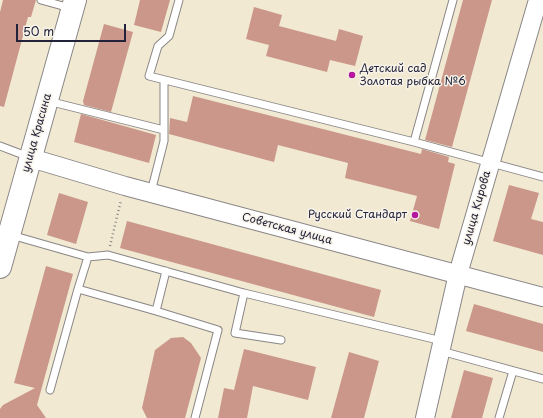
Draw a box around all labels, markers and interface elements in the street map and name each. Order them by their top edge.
scale bar [18,16,128,42]
text: 50 m [23,22,54,40]
place label: Детский сад Золотая рыбка №6 [360,62,466,88]
marker: Детский сад Золотая рыбка №6 [347,70,357,80]
street label: улица Красина [19,92,55,174]
street label: улица Кирова [460,169,494,247]
place label: Русский Стандарт [308,208,407,222]
marker: Русский Стандарт [410,210,420,220]
street label: Советская улица [240,211,334,247]

